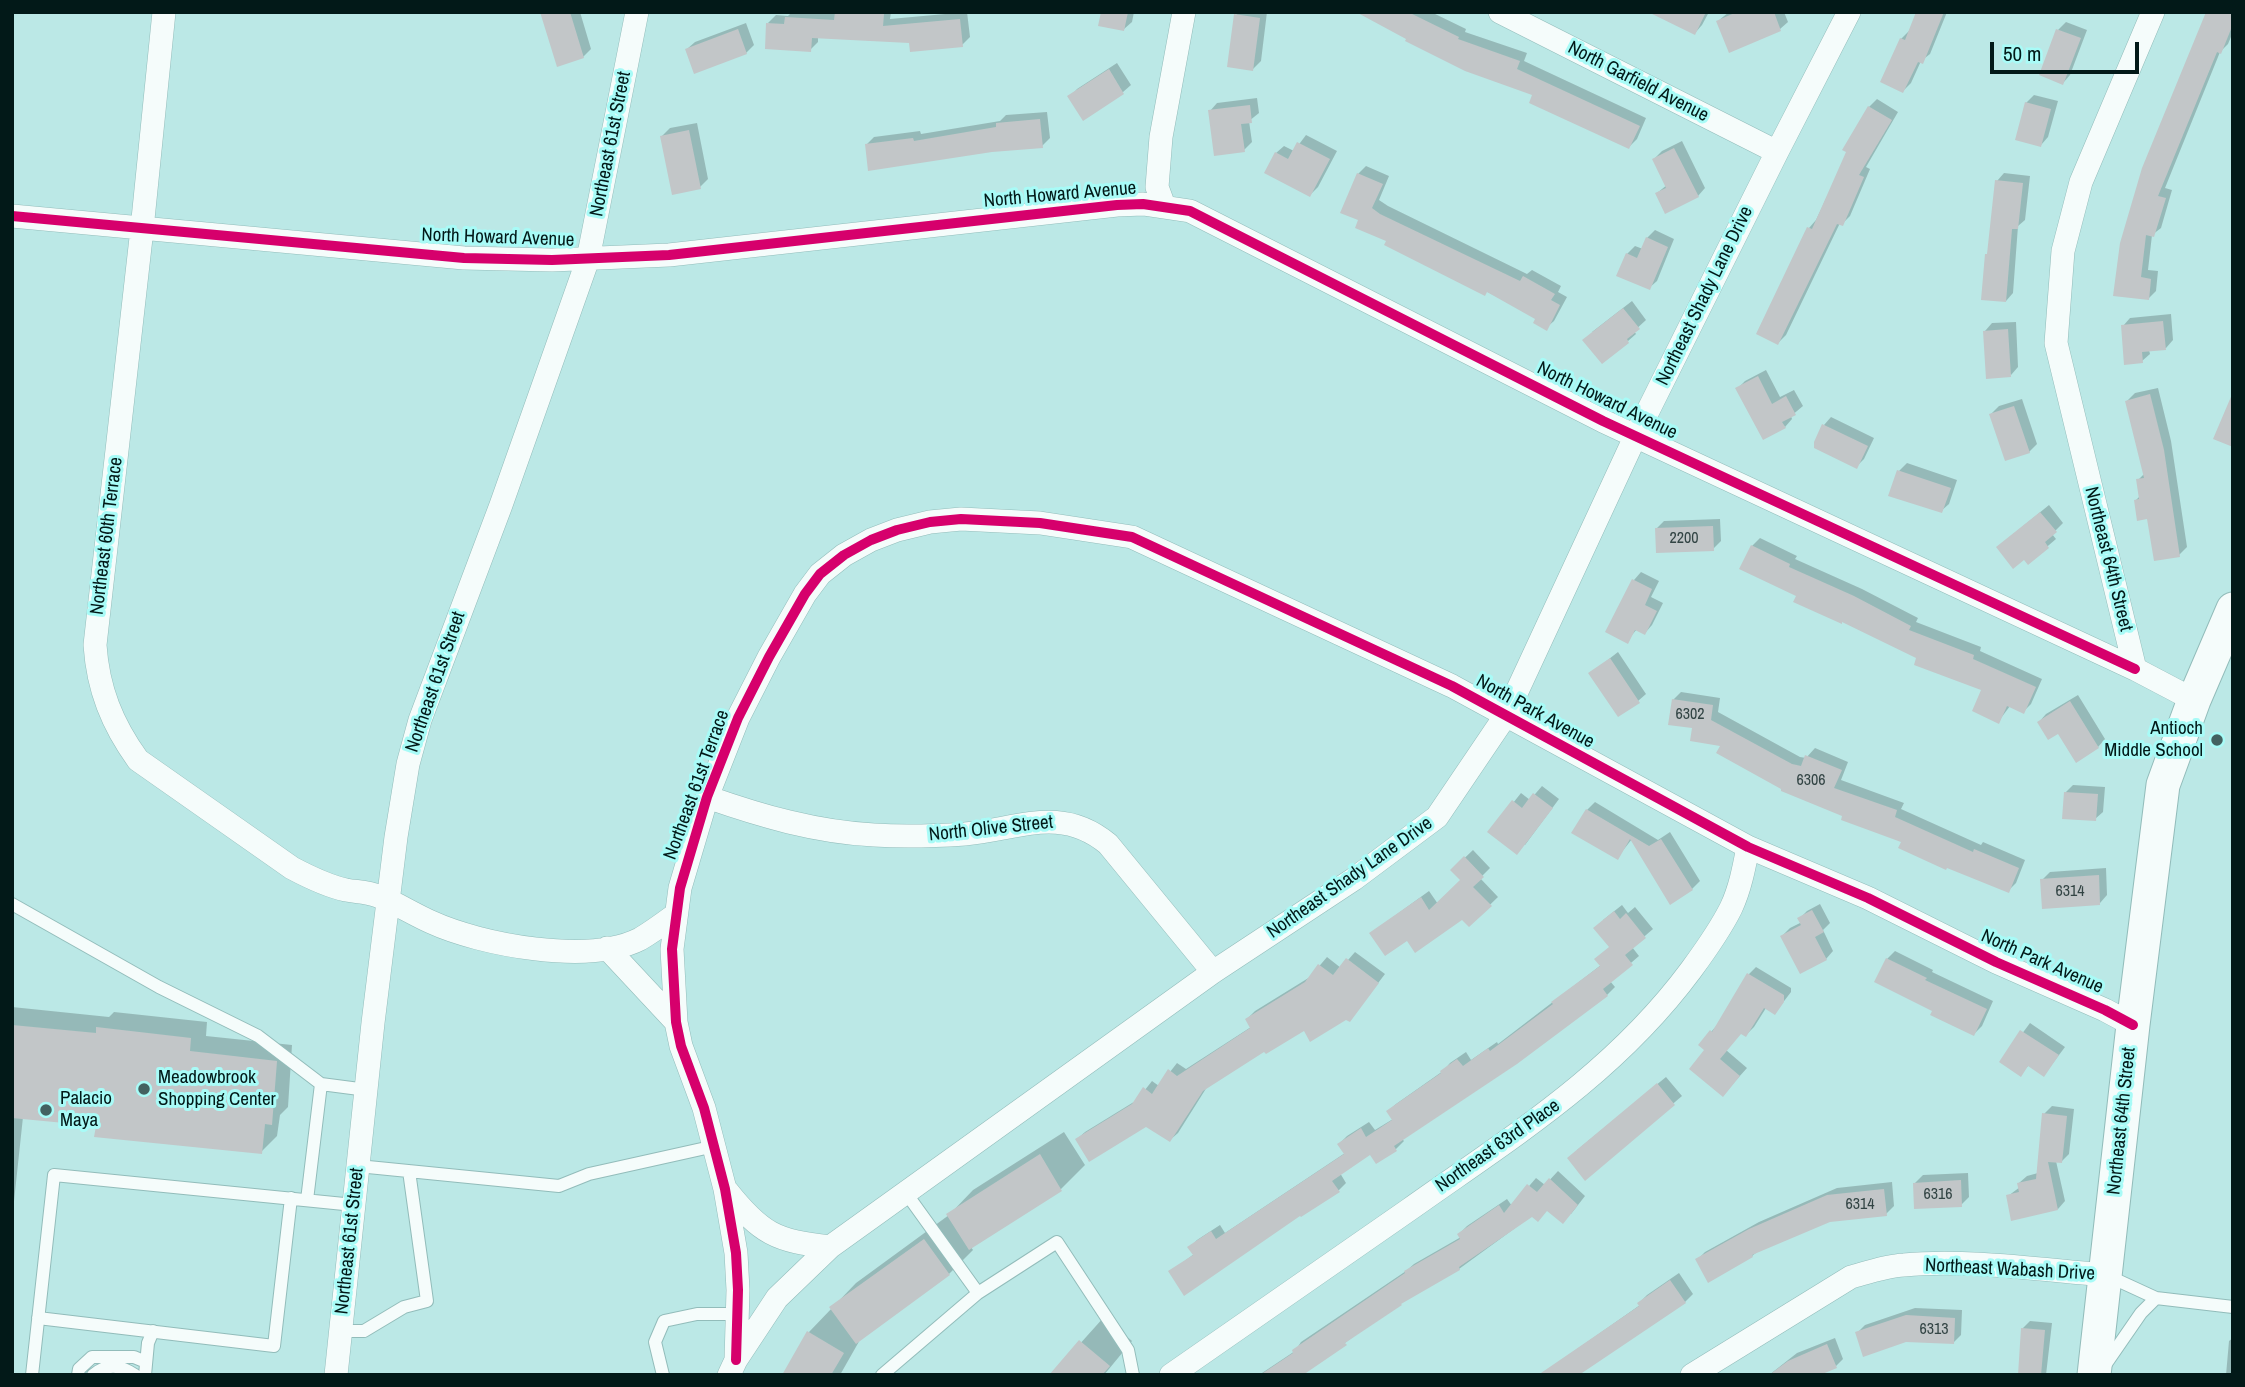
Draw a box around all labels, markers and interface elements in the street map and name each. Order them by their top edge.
scale bar [1993,28,2142,72]
street label: North Garfield Avenue [1564,37,1712,127]
text: 50 m [2003,39,2041,68]
street label: Northeast 61st Street [586,70,636,218]
street label: North Howard Avenue [983,177,1137,213]
street label: Northeast Shady Lane Drive [1652,203,1758,389]
street label: North Howard Avenue [421,224,575,252]
street label: North Howard Avenue [1533,357,1681,445]
street label: Northeast 60th Terrace [86,456,128,616]
street label: Northeast 64th Street [2079,484,2137,634]
house number: 2200 [1669,529,1699,549]
street label: Northeast 61st Street [401,609,471,755]
street label: North Park Avenue [1472,670,1598,754]
house number: 6302 [1675,705,1705,725]
street label: Northeast 61st Terrace [659,707,735,863]
place label: Antioch Middle School [2104,718,2203,762]
marker: Antioch Middle School [2209,732,2225,748]
house number: 6306 [1796,771,1826,791]
street label: North Olive Street [928,811,1054,847]
street label: Northeast Shady Lane Drive [1263,812,1437,944]
house number: 6314 [2055,882,2085,902]
street label: North Park Avenue [1977,925,2107,999]
street label: Northeast 64th Street [2103,1046,2141,1196]
place label: Meadowbrook Shopping Center [158,1067,276,1111]
marker: Meadowbrook Shopping Center [136,1081,152,1097]
place label: Palacio Maya [60,1088,112,1132]
street label: Northeast 63rd Place [1432,1095,1564,1197]
marker: Palacio Maya [38,1102,54,1118]
street label: Northeast 61st Street [331,1167,369,1315]
house number: 6316 [1923,1185,1953,1205]
house number: 6314 [1845,1195,1875,1215]
street label: Northeast Wabash Drive [1925,1254,2095,1286]
house number: 6313 [1919,1320,1949,1340]

